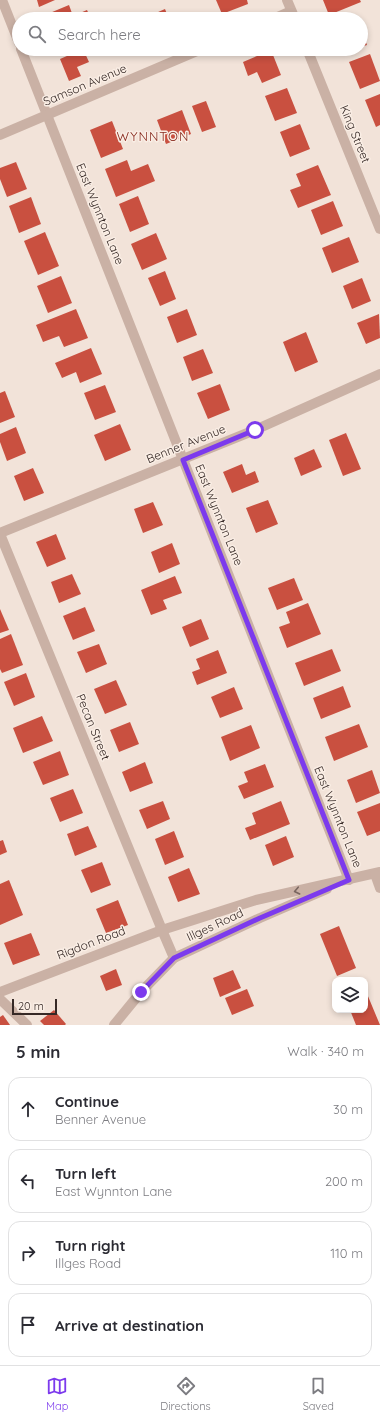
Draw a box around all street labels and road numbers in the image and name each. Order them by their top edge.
street label: Samson Avenue [41,60,129,109]
street label: King Street [337,103,374,165]
street label: East Wynnton Lane [73,161,128,267]
street label: Benner Avenue [144,421,228,466]
street label: East Wynnton Lane [192,462,247,568]
street label: Pecan Street [73,691,114,762]
street label: East Wynnton Lane [311,764,366,870]
street label: Illges Road [184,905,246,944]
street label: Rigdon Road [54,923,127,963]

